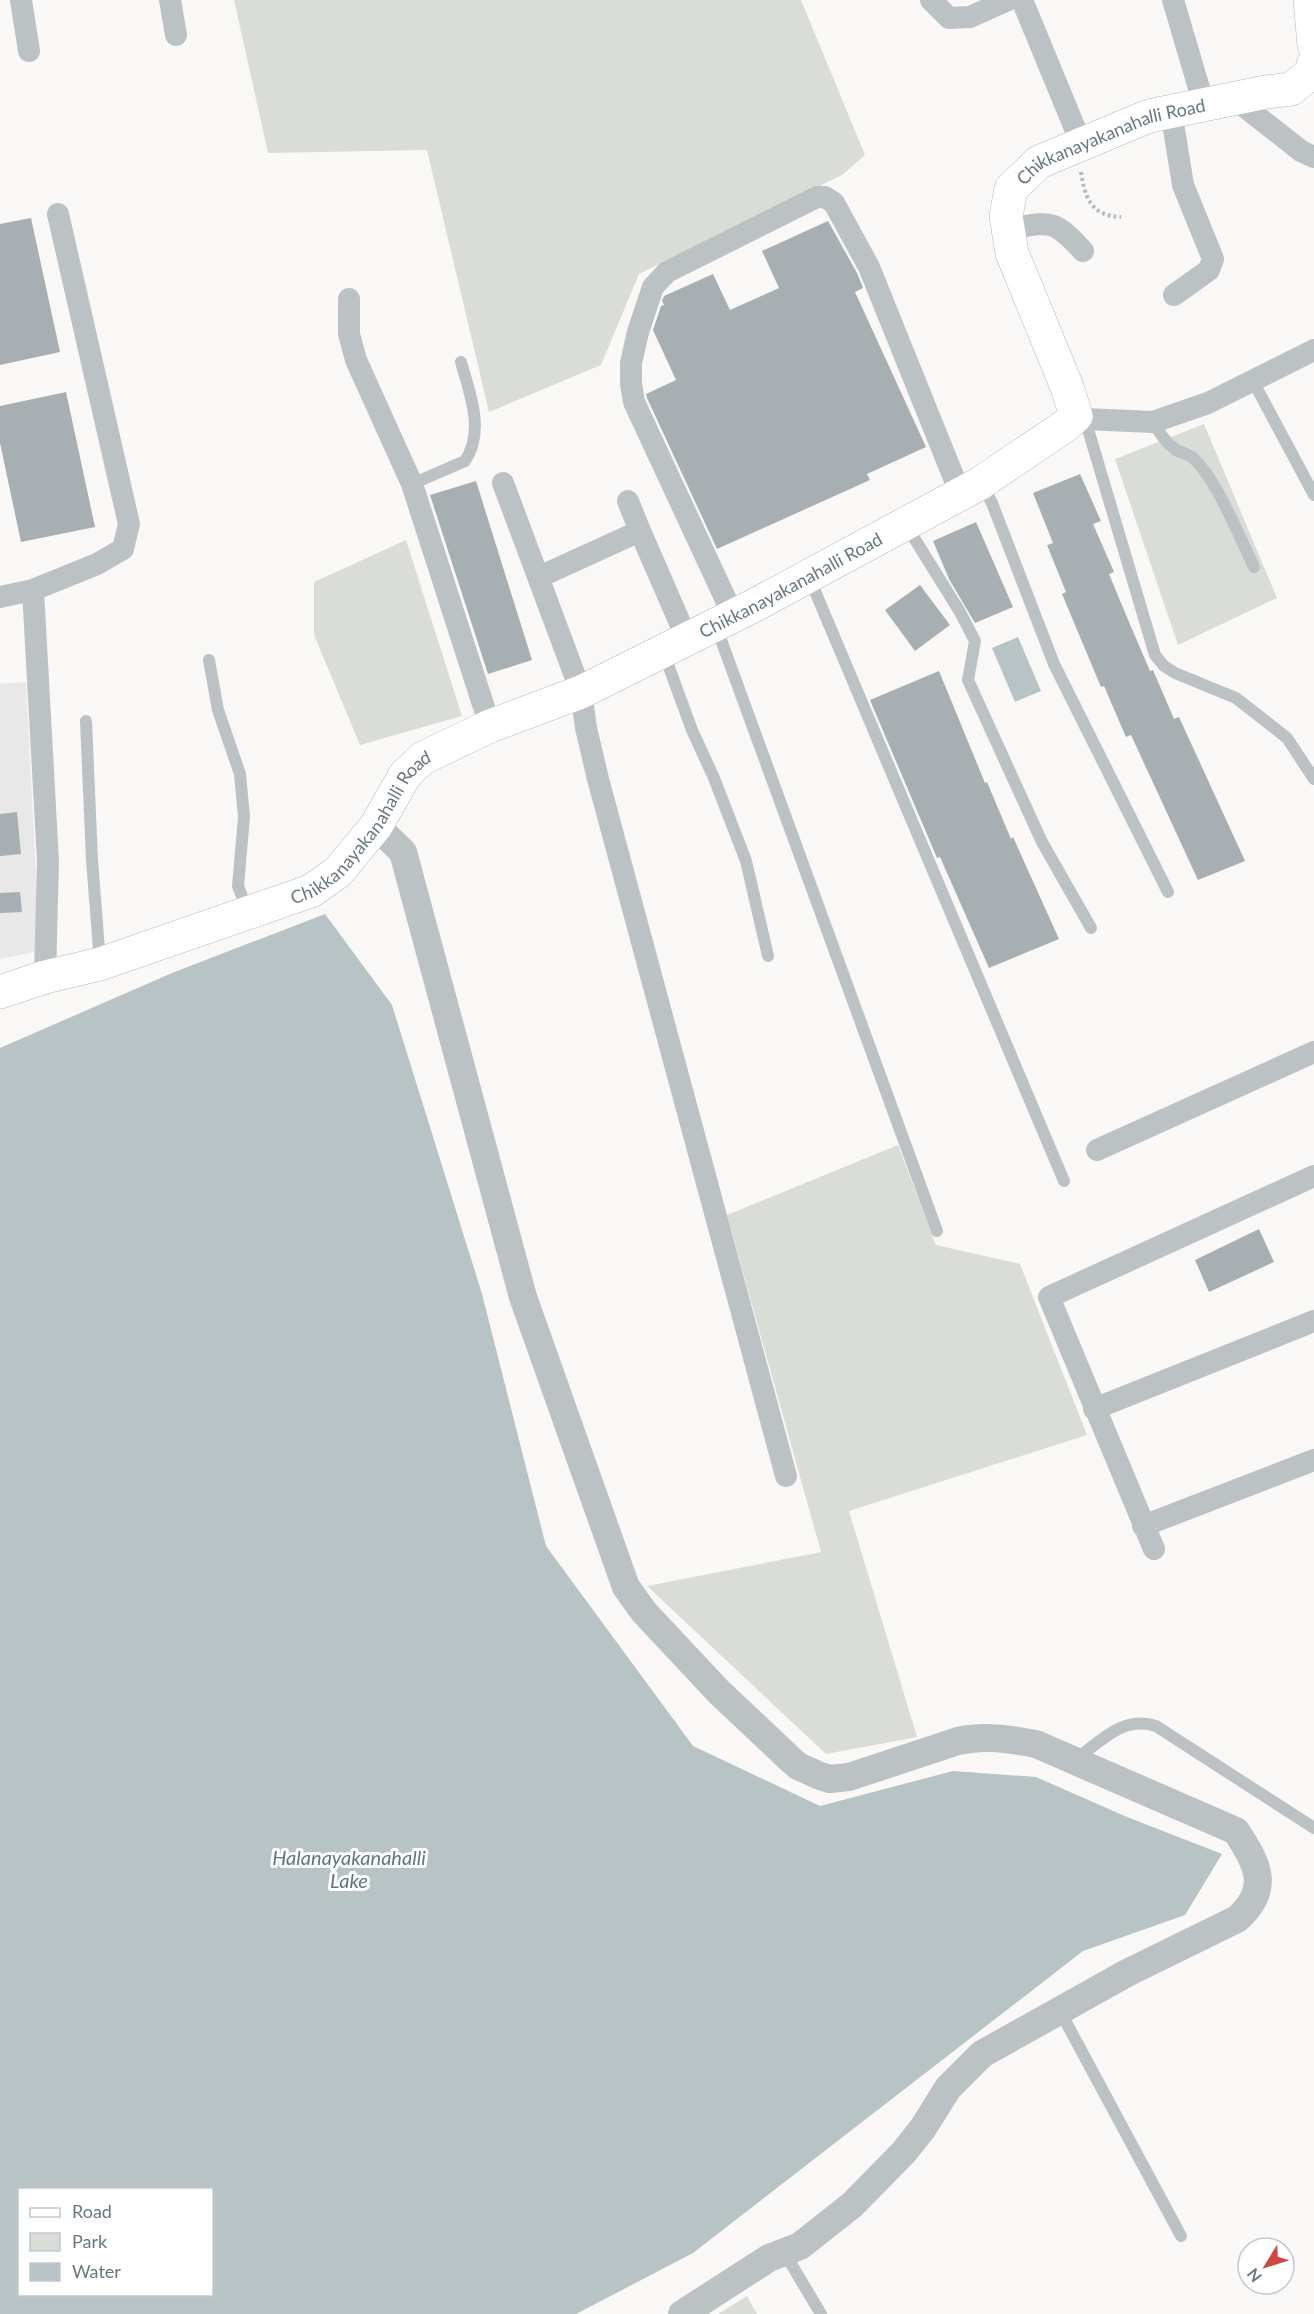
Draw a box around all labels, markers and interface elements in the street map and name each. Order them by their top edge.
street label: Chikkanayakanahalli Road [1012,94,1207,189]
street label: Chikkanayakanahalli Road [695,527,886,642]
street label: Chikkanayakanahalli Road [287,745,434,908]
water label: Halanayakanahalli Lake [272,1845,426,1892]
legend [18,2188,213,2296]
text: Road [72,2200,112,2222]
text: Park [72,2230,108,2252]
north arrow [1236,2236,1296,2296]
text: Water [72,2260,121,2282]
text: N [1243,2265,1265,2286]

